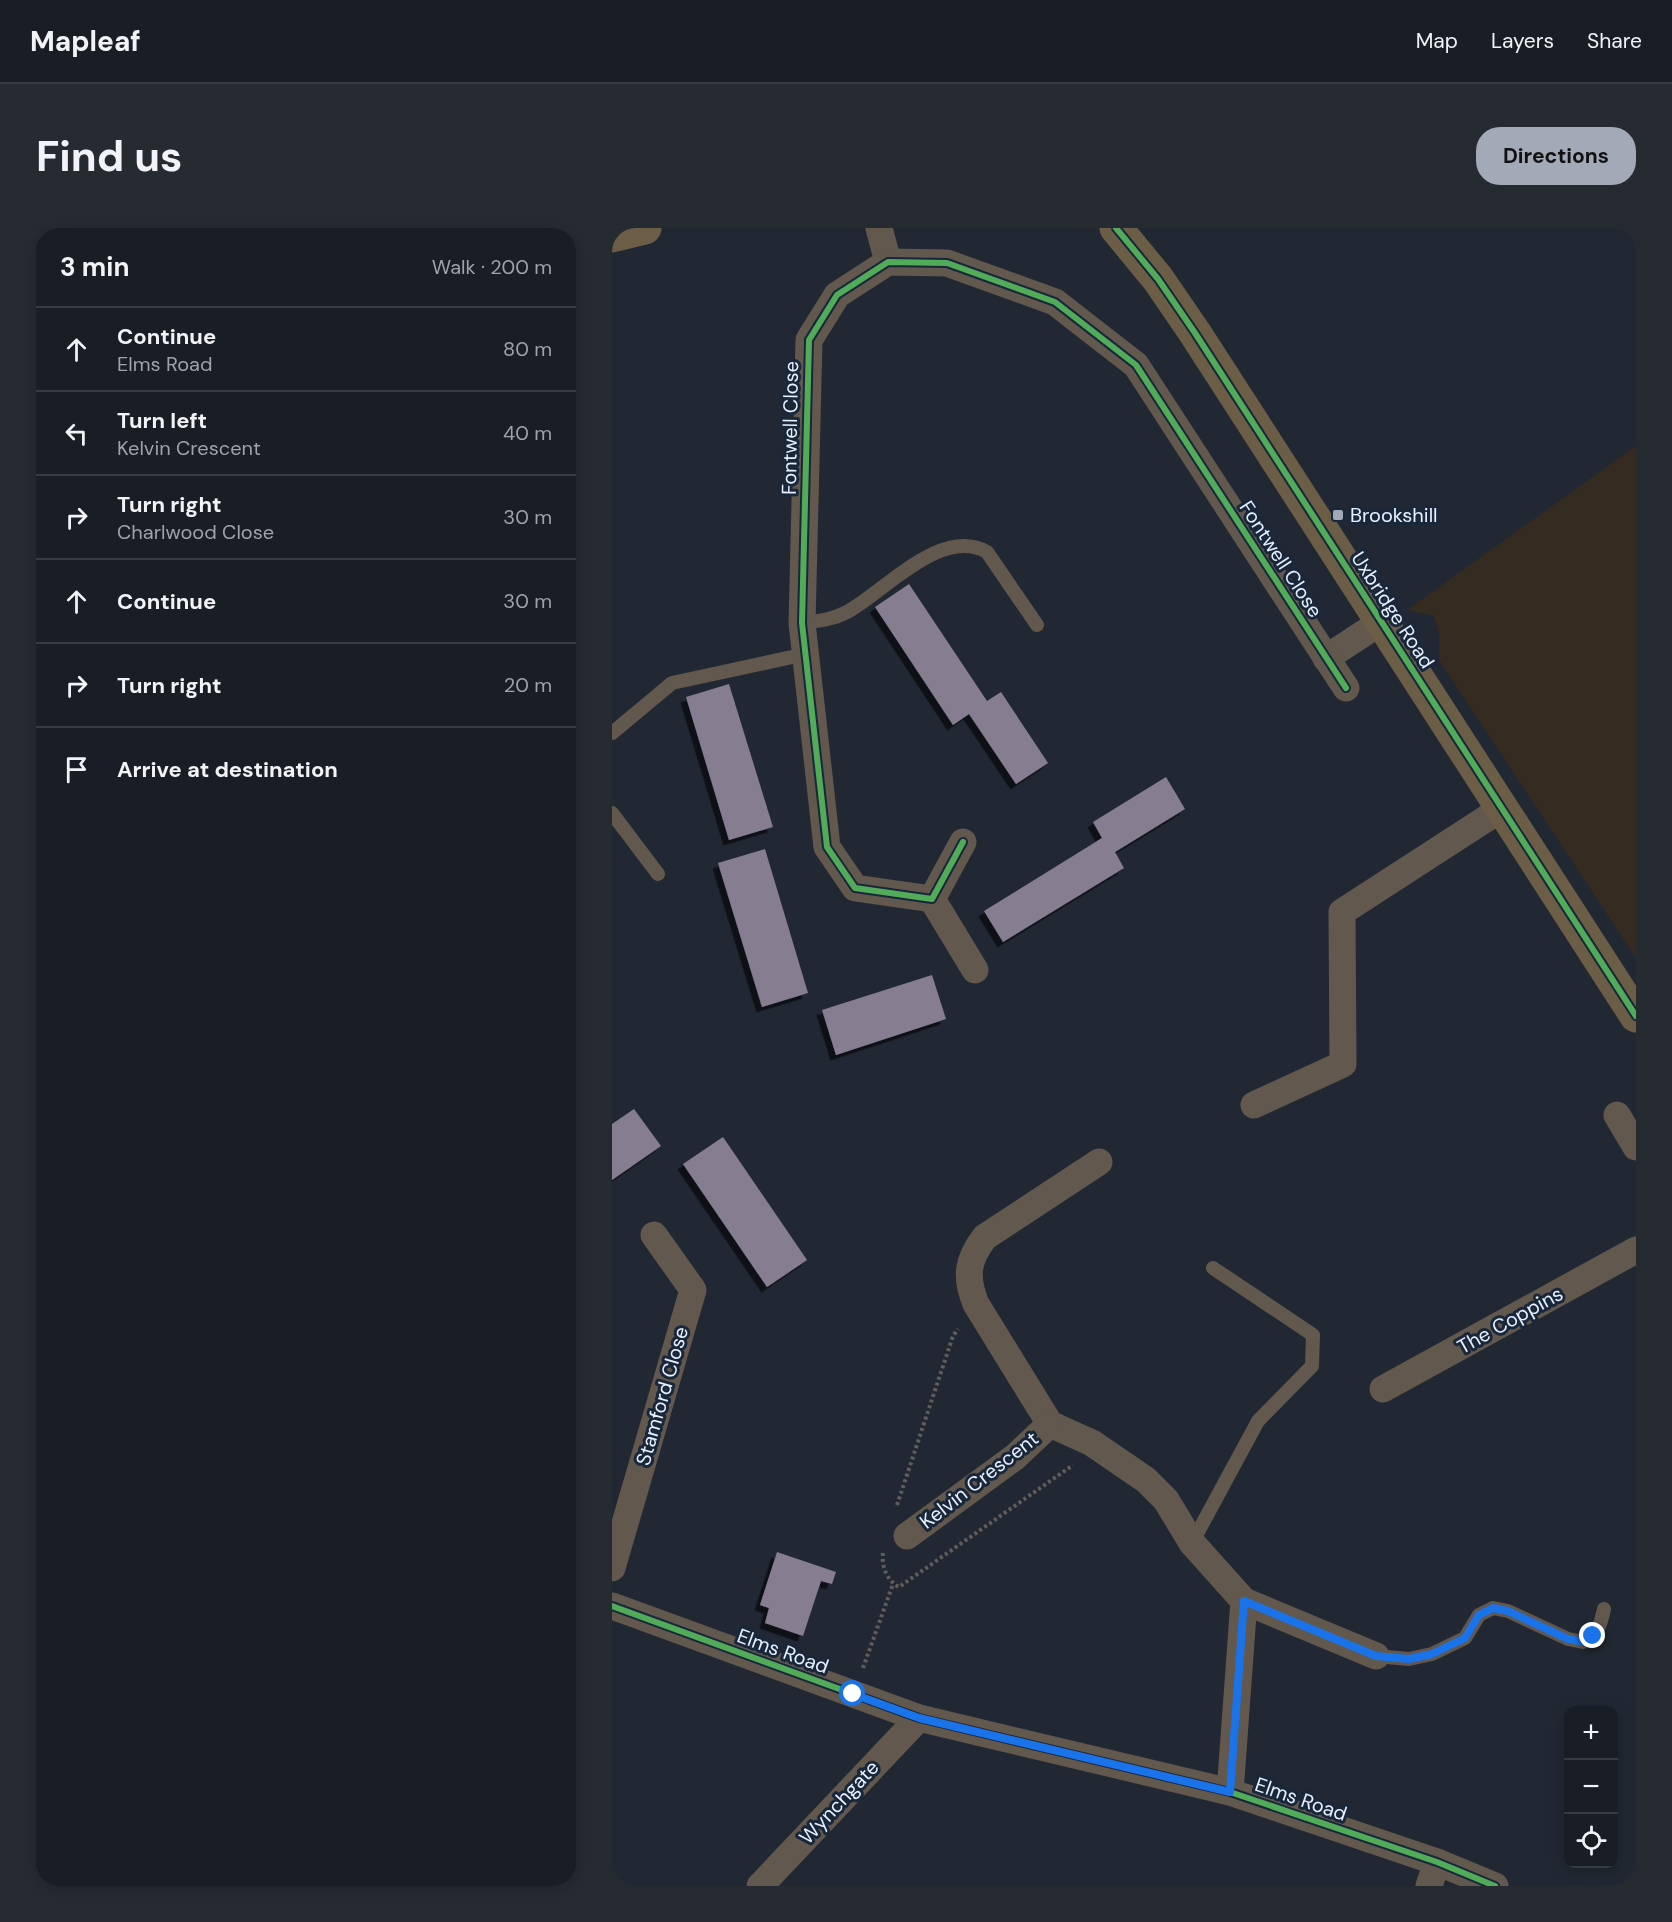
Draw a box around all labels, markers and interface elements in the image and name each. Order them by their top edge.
text: Mapleaf [30,23,141,60]
text: Map [1416,27,1458,55]
text: Layers [1491,27,1554,55]
text: Share [1587,27,1642,55]
button: Directions [1476,127,1636,185]
text: Find us [36,129,182,184]
text: 3 min [60,250,129,284]
text: Walk · 200 m [432,254,552,280]
text: Continue [117,322,216,351]
icon: ahead [60,333,93,366]
text: 80 m [503,336,552,362]
text: Elms Road [117,351,213,377]
street label: Fontwell Close [776,361,804,495]
text: Turn left [117,406,207,435]
icon: left [60,417,93,450]
text: 40 m [503,420,552,446]
text: Kelvin Crescent [117,435,261,461]
text: Turn right [117,490,222,519]
street label: Fontwell Close [1234,496,1328,622]
icon: right [60,501,93,534]
place label: Brookshill [1350,502,1438,528]
text: 30 m [503,504,552,530]
marker: Brookshill [1331,508,1345,522]
text: Charlwood Close [117,519,274,545]
street label: Uxbridge Road [1346,547,1440,673]
icon: ahead [60,585,93,618]
text: Continue [117,587,216,616]
text: 30 m [503,588,552,614]
icon: right [60,669,93,702]
text: Turn right [117,671,222,700]
text: 20 m [504,672,552,698]
icon: arrive [60,753,93,786]
text: Arrive at destination [117,755,338,784]
street label: The Coppins [1453,1280,1567,1360]
street label: Stamford Close [630,1324,694,1468]
street label: Kelvin Crescent [914,1425,1044,1535]
street label: Elms Road [734,1622,832,1680]
route end [1579,1622,1605,1648]
route start [839,1680,865,1706]
map controls [1564,1706,1618,1868]
button: + [1564,1706,1618,1760]
street label: Wynchgate [793,1755,885,1849]
button: − [1564,1760,1618,1814]
street label: Elms Road [1252,1771,1350,1827]
button: locate [1564,1814,1618,1868]

